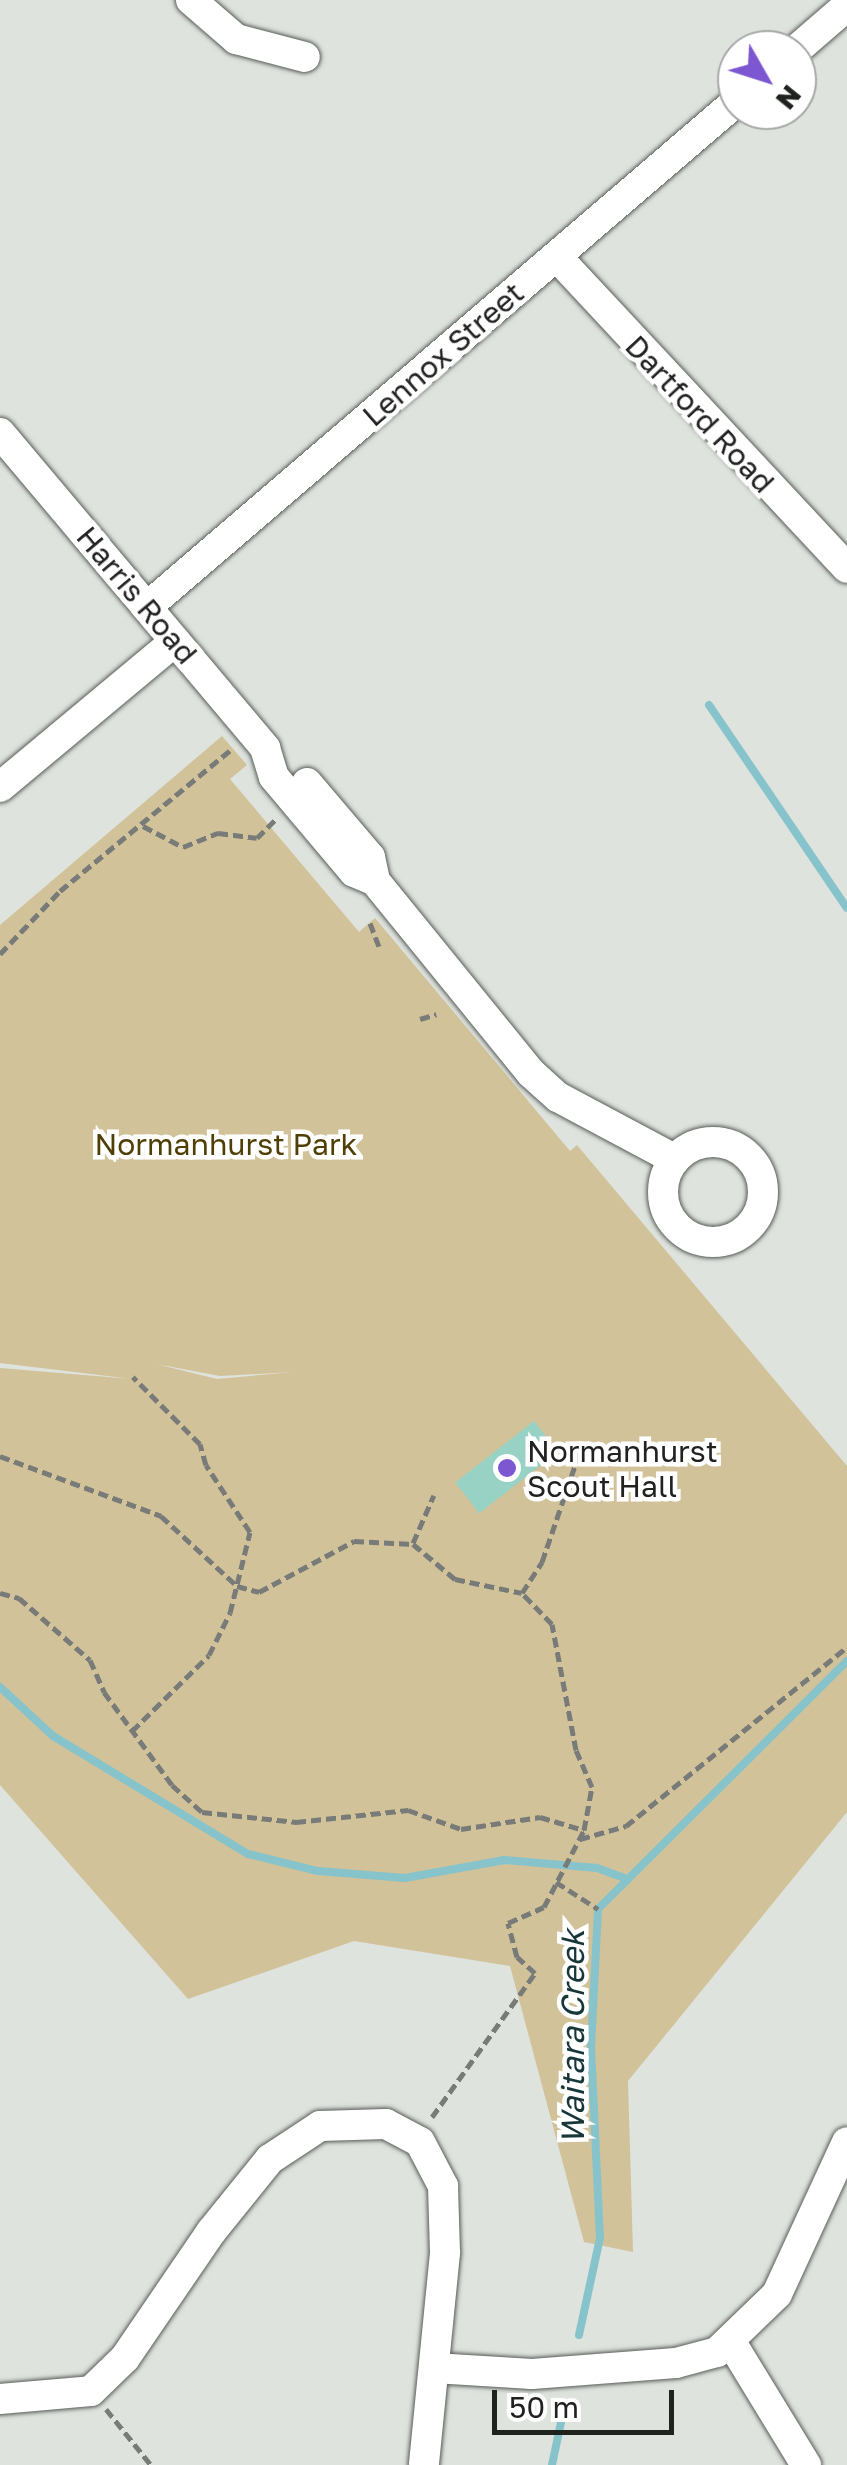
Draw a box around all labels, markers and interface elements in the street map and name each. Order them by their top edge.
north arrow [717,30,817,130]
text: N [770,79,809,117]
street label: Lennox Street [355,274,531,434]
street label: Dartford Road [618,328,782,500]
street label: Harris Road [69,519,205,671]
park label: Normanhurst Park [94,1126,358,1162]
place label: Normanhurst Scout Hall [527,1433,718,1504]
marker: Normanhurst Scout Hall [496,1457,518,1479]
water label: Waitara Creek [553,1930,591,2144]
scale bar [497,2370,680,2432]
text: 50 m [509,2389,579,2425]

